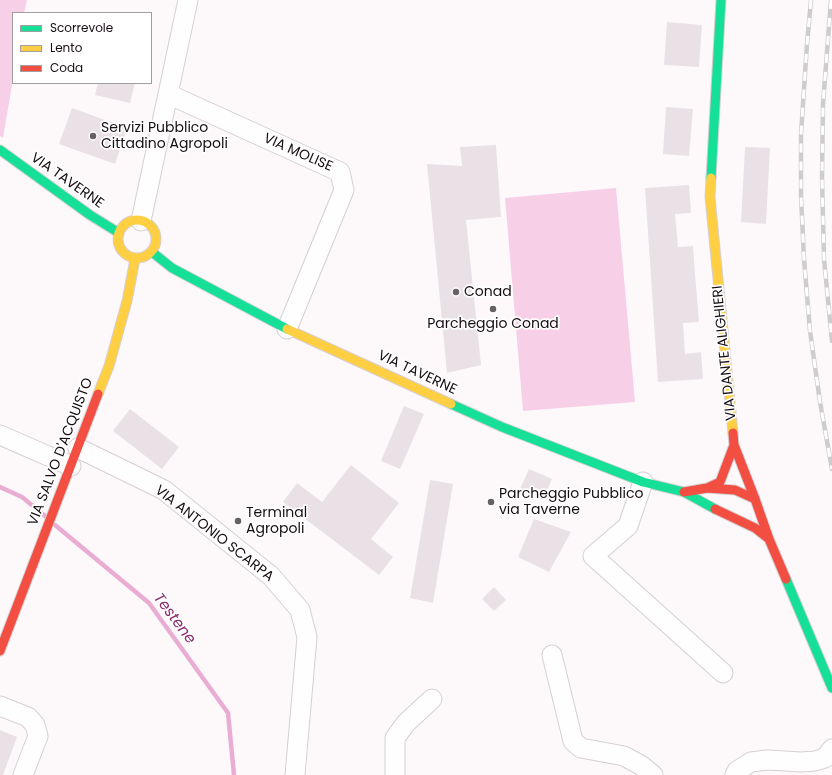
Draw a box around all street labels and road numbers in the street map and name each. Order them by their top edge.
street label: VIA MOLISE [261,130,335,176]
street label: VIA TAVERNE [27,150,107,212]
street label: VIA DANTE ALIGHIERI [710,285,740,421]
street label: VIA TAVERNE [375,347,459,399]
street label: VIA SALVO D'ACQUISTO [25,376,97,528]
street label: VIA ANTONIO SCARPA [151,482,277,586]

